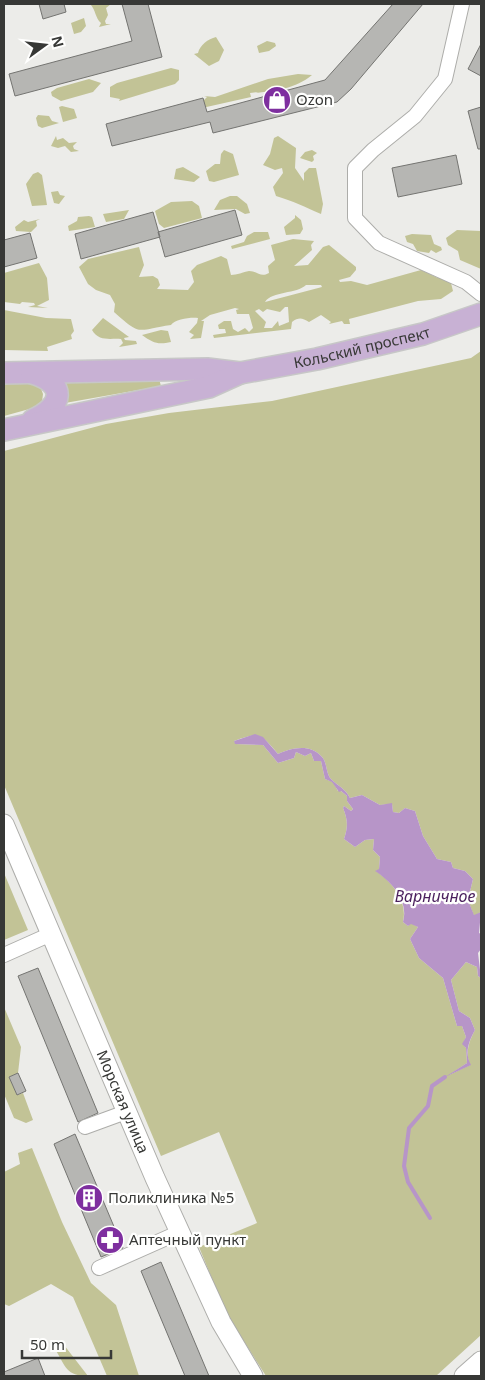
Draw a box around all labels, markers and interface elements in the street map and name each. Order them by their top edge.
north arrow [20,20,70,70]
text: N [47,34,69,49]
shop icon: Ozon [262,85,292,115]
place label: Ozon [296,89,333,109]
street label: Кольский проспект [292,321,433,372]
water label: Варничное [395,885,475,907]
street label: Морская улица [93,1047,154,1156]
building icon: Поликлиника №5 [74,1183,104,1213]
place label: Поликлиника №5 [108,1187,234,1207]
pharmacy icon: Аптечный пункт [95,1225,125,1255]
place label: Аптечный пункт [129,1229,246,1249]
scale bar [22,1328,111,1360]
text: 50 m [30,1334,65,1354]

